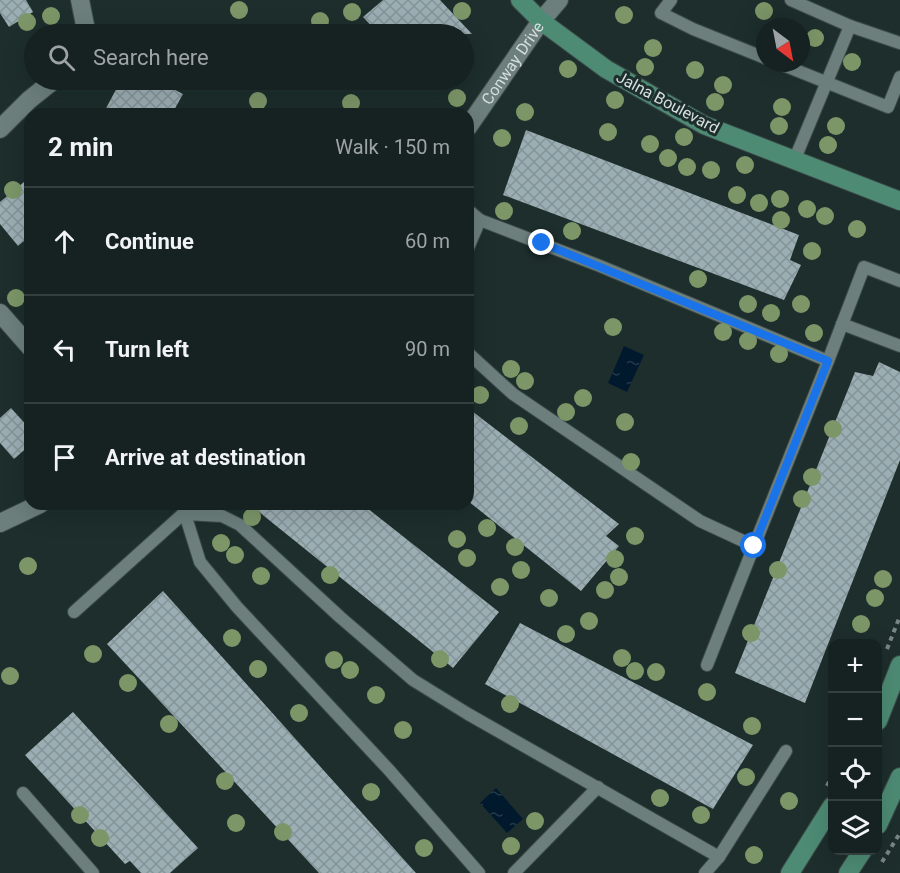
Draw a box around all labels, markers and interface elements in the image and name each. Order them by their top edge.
street label: Conway Drive [477,18,548,108]
north arrow [756,18,810,72]
search box [24,24,474,90]
icon: search [45,41,78,74]
text: Search here [93,45,209,70]
street label: Jalna Boulevard [613,67,722,138]
text: 2 min [48,132,113,162]
text: Walk · 150 m [335,135,450,159]
icon: ahead [48,225,81,258]
text: Continue [105,229,194,254]
text: 60 m [405,229,450,253]
route end [528,229,554,255]
icon: left [48,333,81,366]
text: Turn left [105,337,189,362]
text: 90 m [405,337,450,361]
icon: arrive [48,441,81,474]
text: Arrive at destination [105,445,306,470]
route start [740,532,766,558]
map controls [828,639,882,855]
button: + [828,639,882,693]
button: − [828,693,882,747]
button: locate [828,747,882,801]
button: layers [828,801,882,855]

